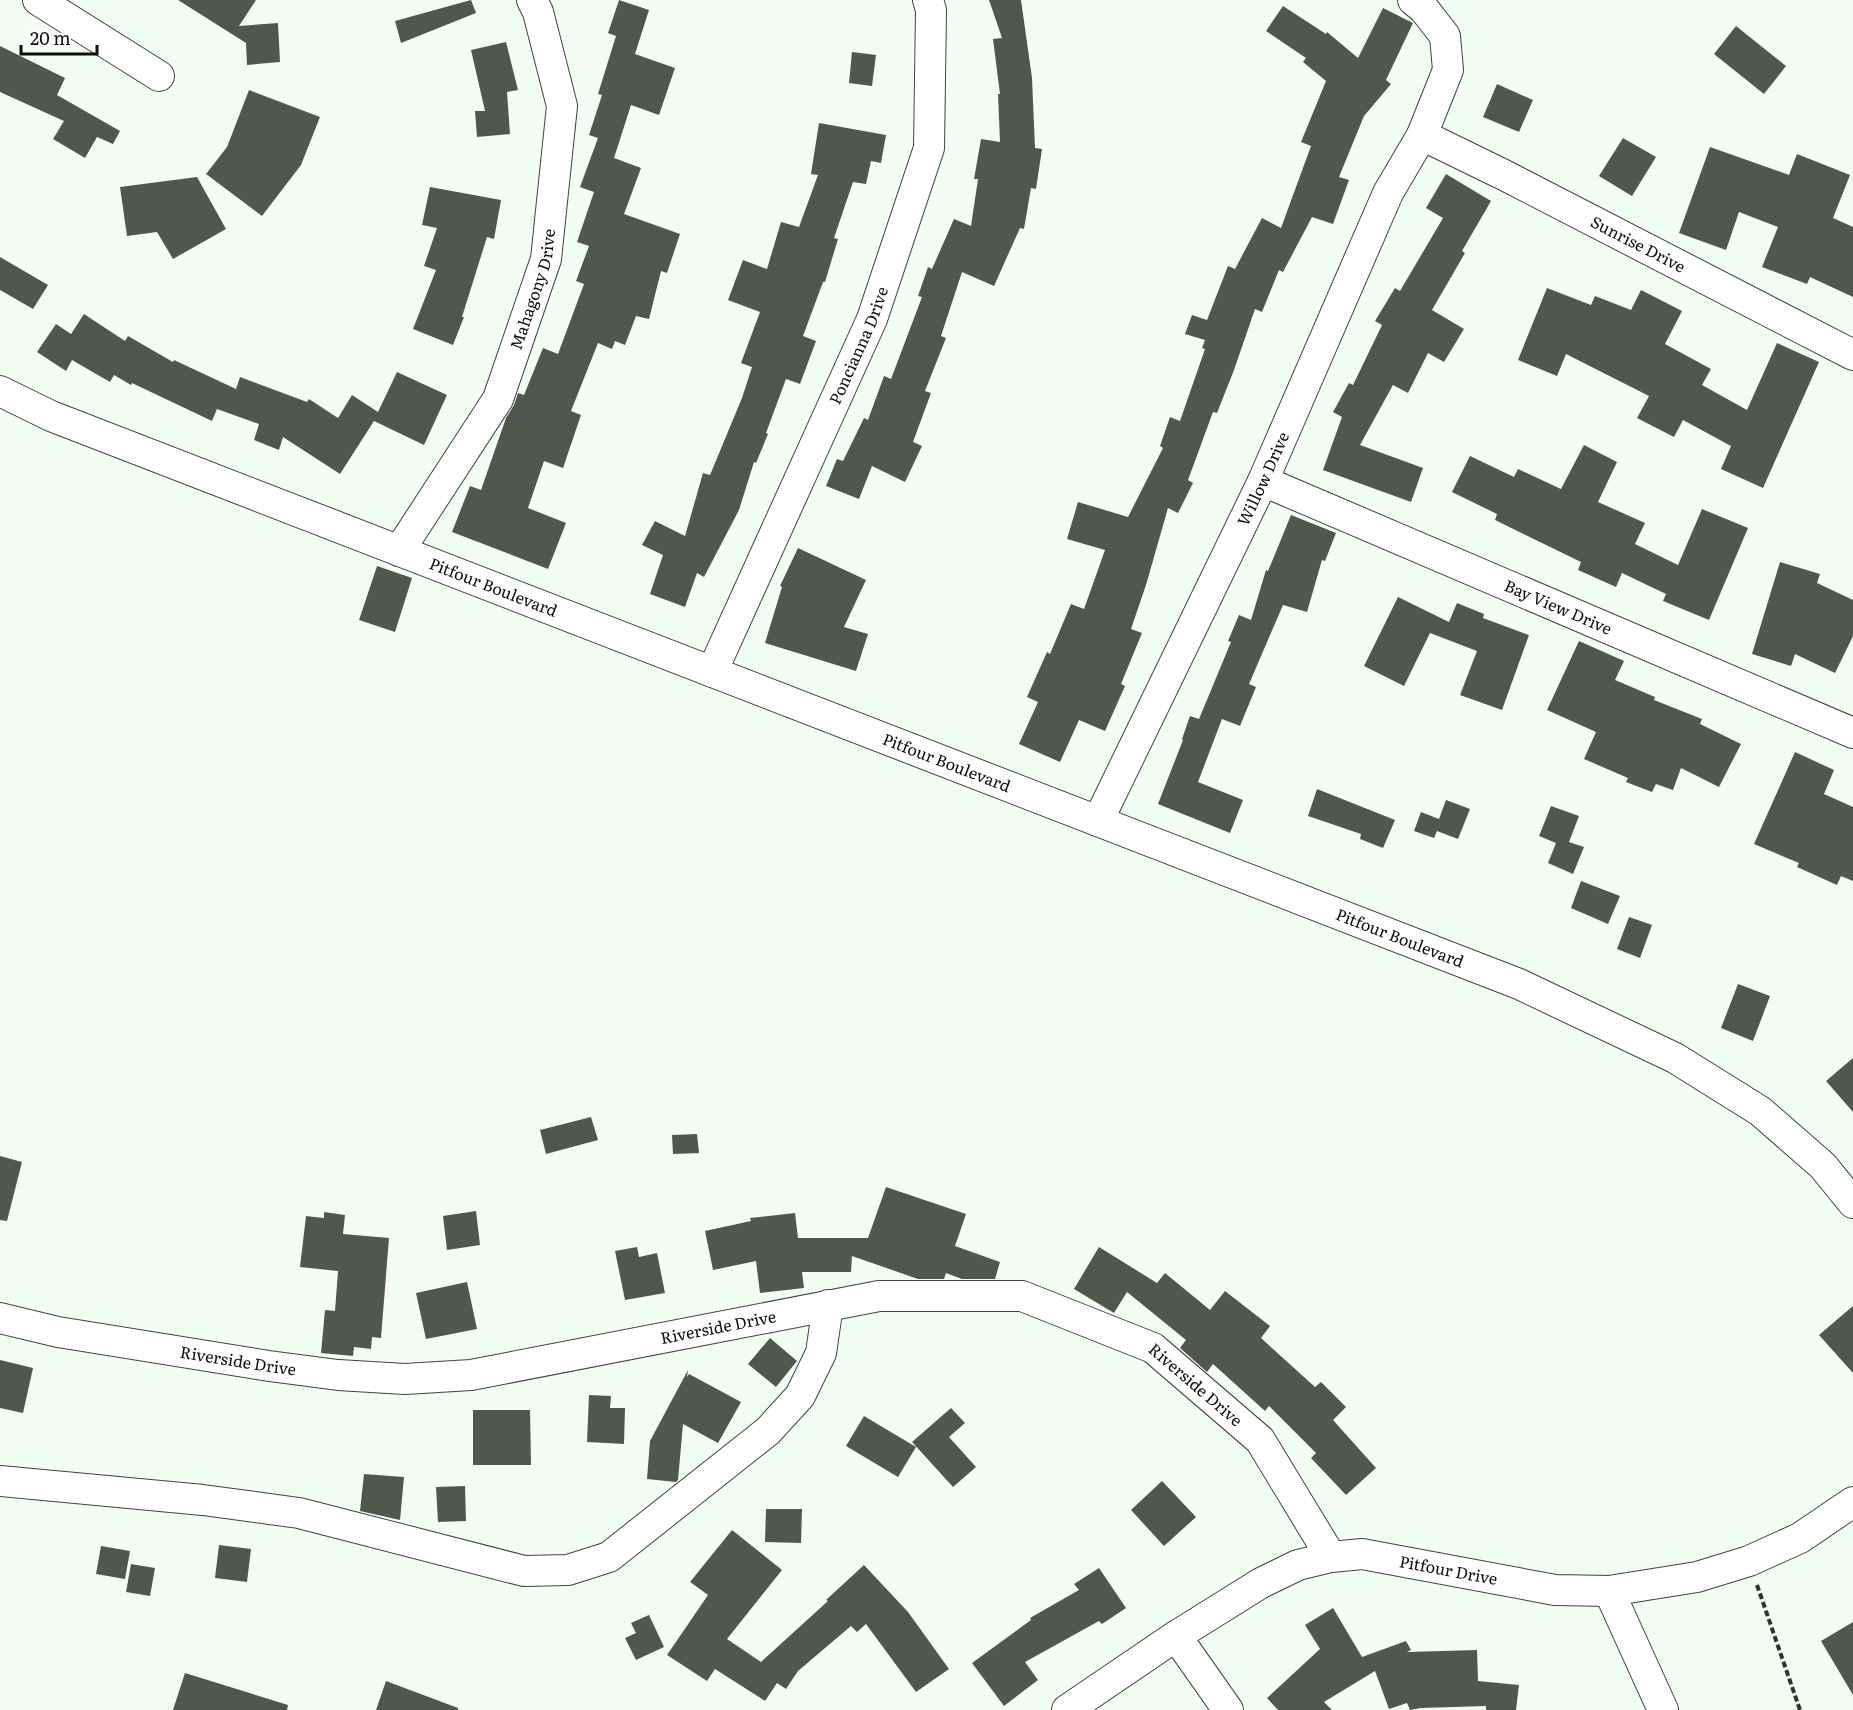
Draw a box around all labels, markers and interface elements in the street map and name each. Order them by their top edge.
scale bar [21,18,98,56]
text: 20 m [30,24,71,51]
street label: Sunrise Drive [1587,209,1690,278]
street label: Mahagony Drive [503,227,560,353]
street label: Poncianna Drive [822,283,893,408]
street label: Willow Drive [1230,427,1294,530]
street label: Pitfour Boulevard [426,551,561,622]
street label: Bay View Drive [1501,573,1616,640]
street label: Pitfour Boulevard [879,726,1015,797]
street label: Pitfour Boulevard [1333,901,1468,973]
street label: Riverside Drive [658,1303,778,1349]
street label: Riverside Drive [1144,1337,1249,1431]
street label: Riverside Drive [178,1339,298,1380]
street label: Pitfour Drive [1398,1548,1500,1590]

